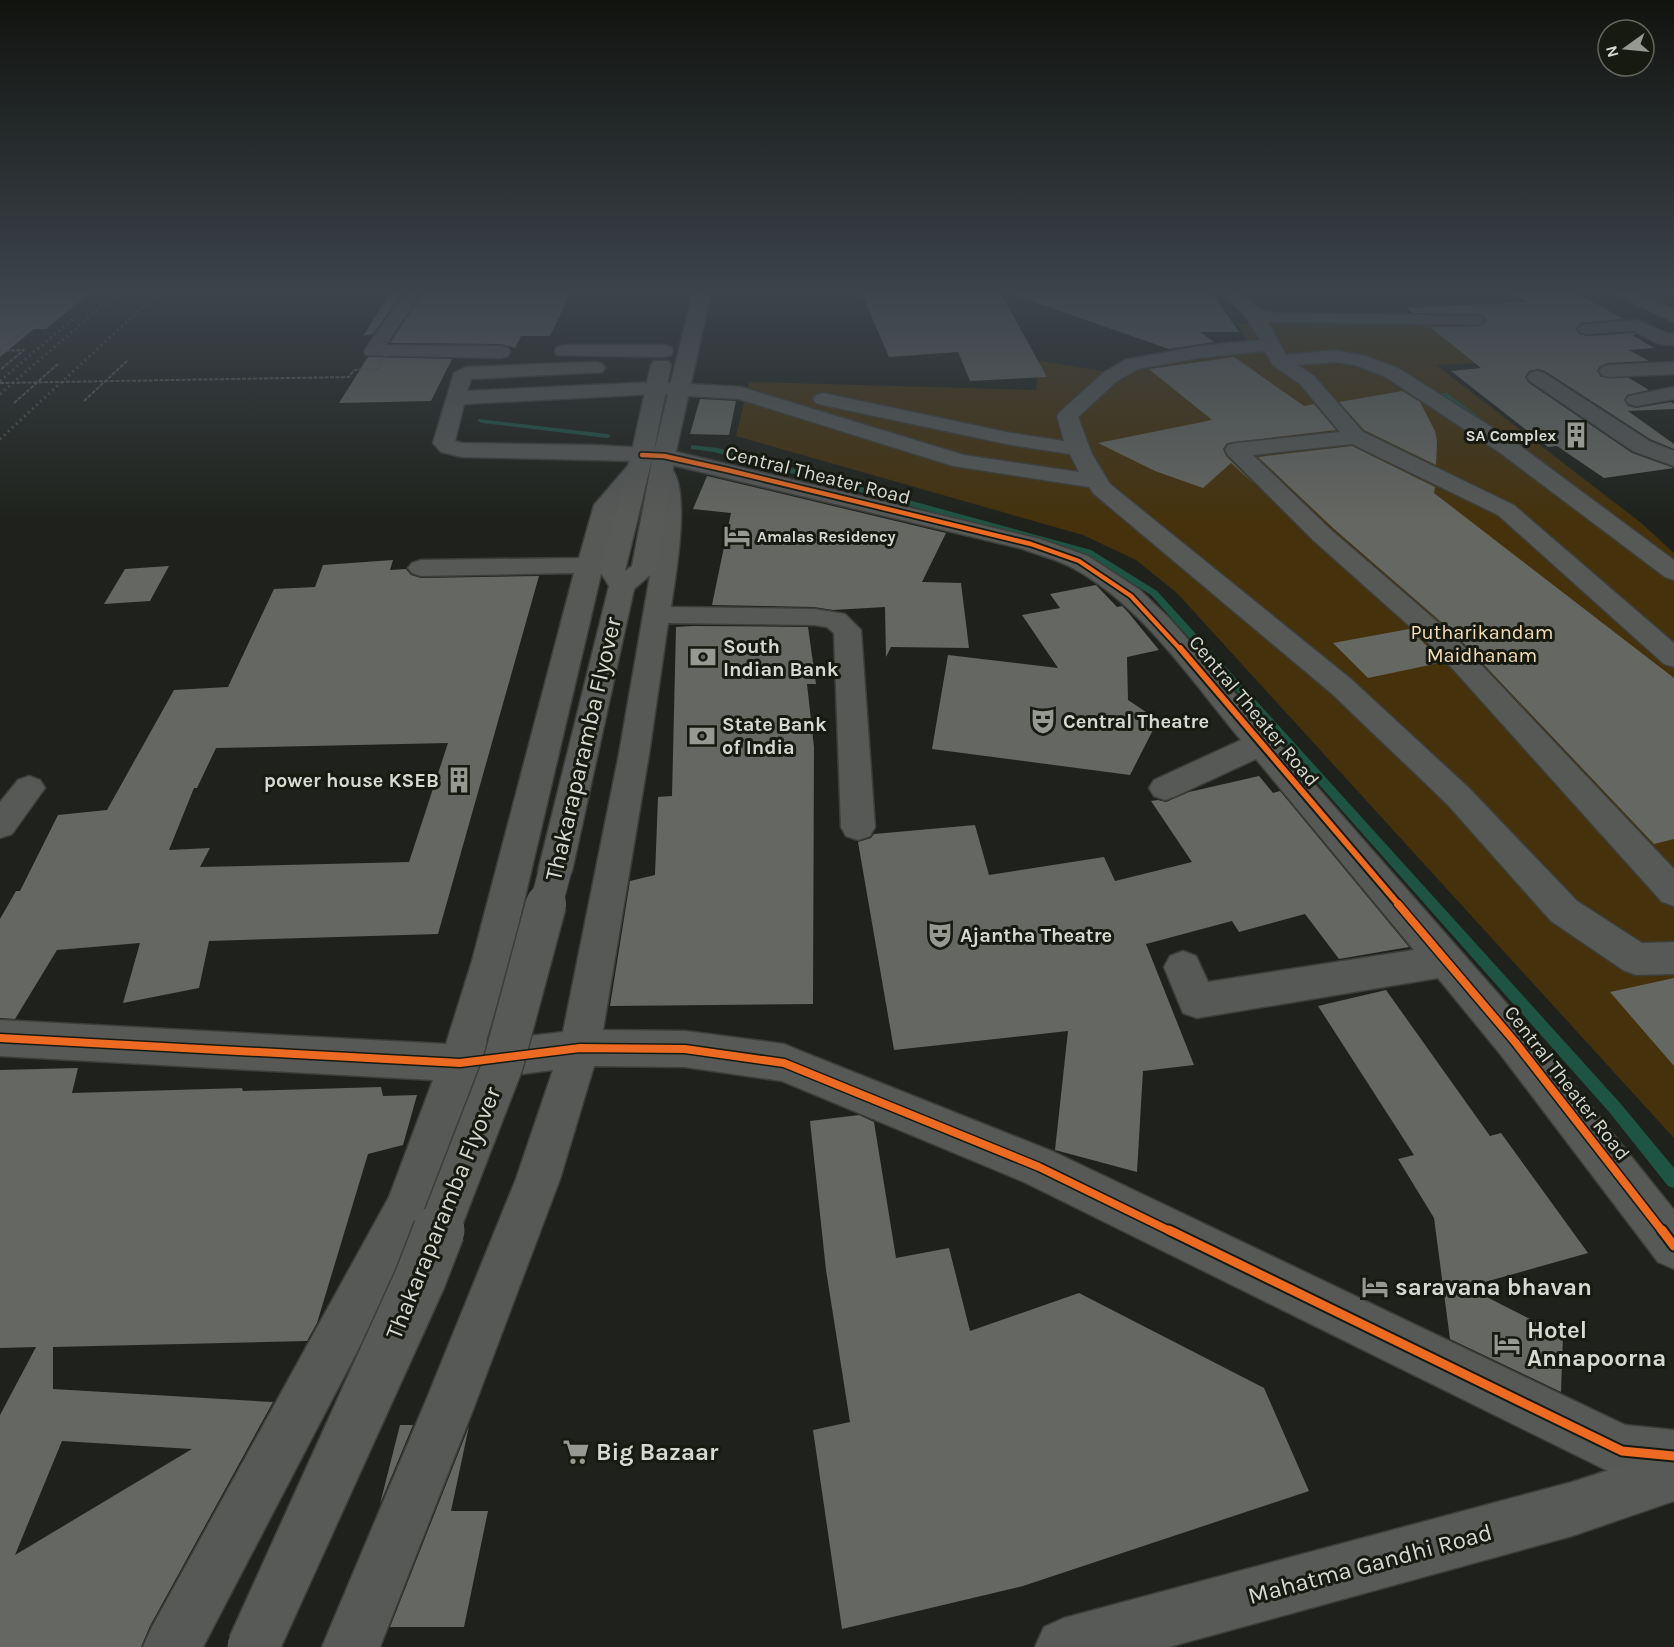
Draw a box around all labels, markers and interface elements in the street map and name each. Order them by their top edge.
north arrow [1596,18,1656,78]
text: N [1601,44,1623,60]
building icon: SA Complex [1561,420,1591,450]
place label: SA Complex [1465,426,1556,445]
street label: Central Theater Road [723,441,913,509]
hotel icon: Amalas Residency [722,521,752,551]
place label: Amalas Residency [757,527,896,546]
street label: Thakaraparamba Flyover [539,614,627,884]
park label: Putharikandam Maidhanam [1411,621,1553,667]
street label: Central Theater Road [1184,631,1324,791]
place label: South Indian Bank [723,635,839,681]
bank icon: South Indian Bank [688,642,718,672]
theatre icon: Central Theatre [1028,706,1058,736]
place label: Central Theatre [1063,710,1209,733]
place label: State Bank of India [722,713,827,759]
bank icon: State Bank of India [687,721,717,751]
building icon: power house KSEB [444,765,474,795]
place label: power house KSEB [264,769,439,792]
theatre icon: Ajantha Theatre [925,920,955,950]
place label: Ajantha Theatre [960,924,1112,947]
street label: Central Theater Road [1499,1001,1635,1165]
street label: Thakaraparamba Flyover [380,1082,507,1343]
hotel icon: saravana bhavan [1360,1272,1390,1302]
place label: saravana bhavan [1395,1273,1592,1301]
place label: Hotel Annapoorna [1527,1316,1666,1372]
hotel icon: Hotel Annapoorna [1492,1329,1522,1359]
supermarket icon: Big Bazaar [561,1437,591,1467]
place label: Big Bazaar [596,1438,719,1466]
street label: Mahatma Gandhi Road [1245,1518,1495,1610]

